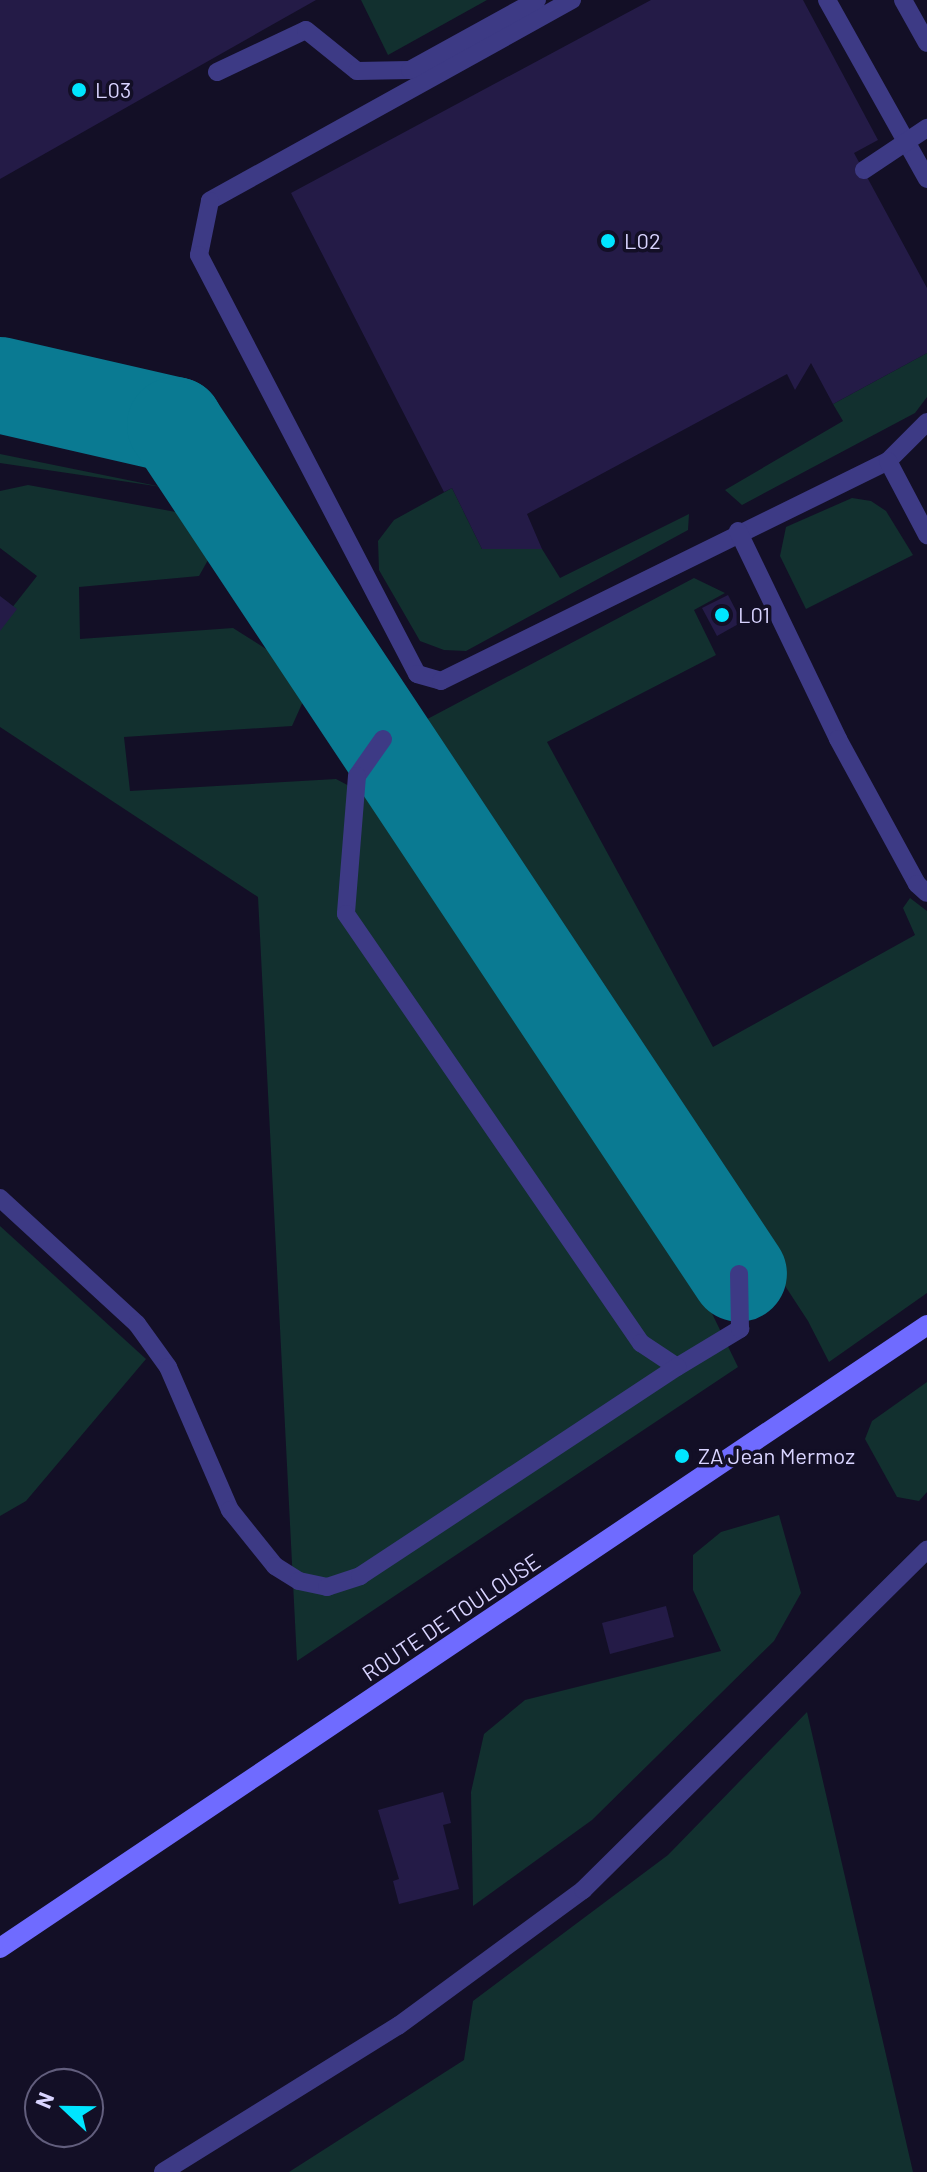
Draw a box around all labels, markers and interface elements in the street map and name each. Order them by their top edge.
place label: L03 [95,77,131,103]
marker: L03 [70,81,88,99]
place label: L02 [624,228,661,254]
marker: L02 [599,232,617,250]
place label: L01 [738,602,770,628]
marker: L01 [713,606,731,624]
place label: ZA Jean Mermoz [698,1443,855,1469]
marker: ZA Jean Mermoz [673,1447,691,1465]
street label: ROUTE DE TOULOUSE [357,1548,545,1686]
north arrow [24,2068,104,2148]
text: N [29,2088,58,2111]

